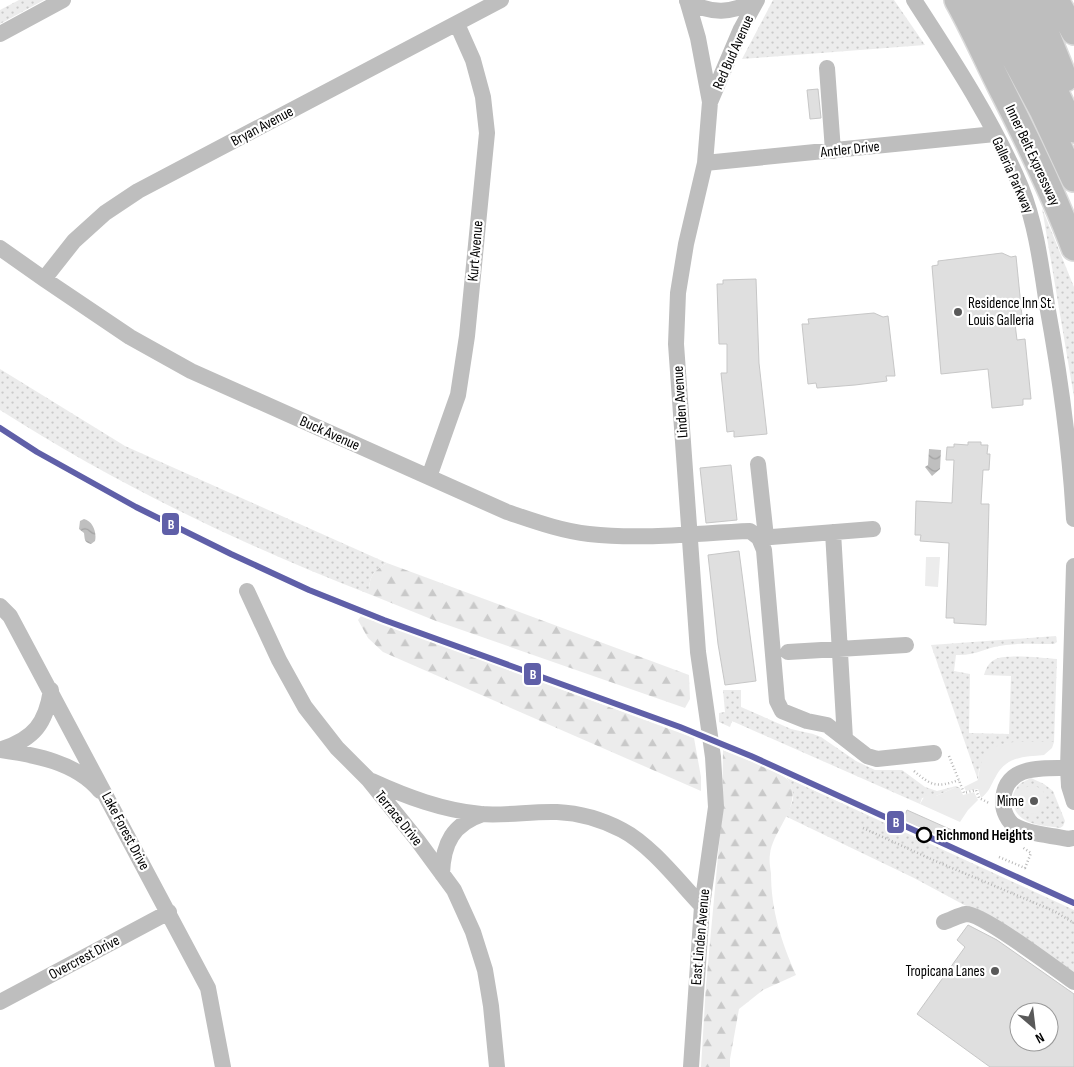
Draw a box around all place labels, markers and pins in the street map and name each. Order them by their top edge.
place label: Residence Inn St. Louis Galleria [968,294,1054,330]
marker: Residence Inn St. Louis Galleria [952,306,964,318]
place label: Mime [997,792,1024,811]
marker: Mime [1028,795,1040,807]
place label: Richmond Heights [936,826,1033,845]
marker: Richmond Heights [916,827,932,843]
place label: Tropicana Lanes [905,962,985,981]
marker: Tropicana Lanes [989,965,1001,977]

